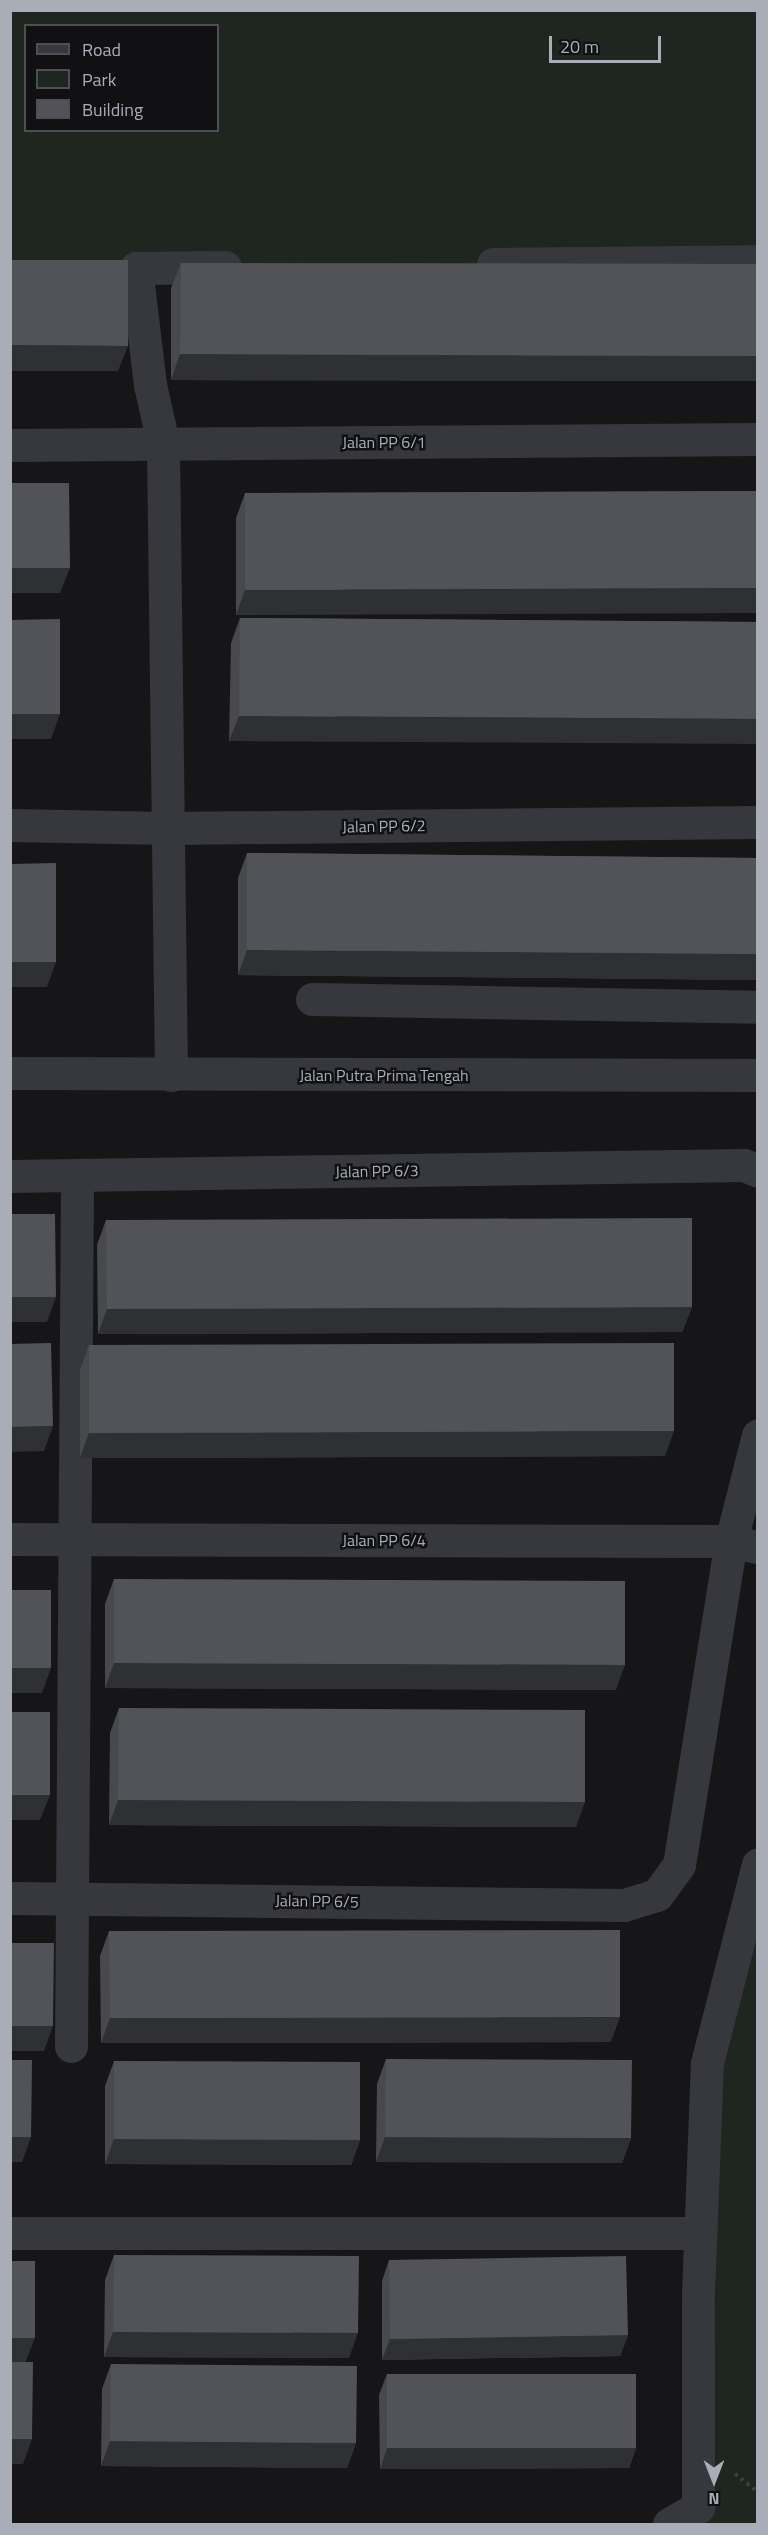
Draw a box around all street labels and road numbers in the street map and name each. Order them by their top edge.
street label: Jalan PP 6/1 [342,432,426,452]
street label: Jalan PP 6/2 [342,816,426,836]
street label: Jalan Putra Prima Tengah [299,1065,469,1085]
street label: Jalan PP 6/3 [335,1161,419,1181]
street label: Jalan PP 6/4 [342,1530,426,1550]
street label: Jalan PP 6/5 [275,1891,359,1911]

